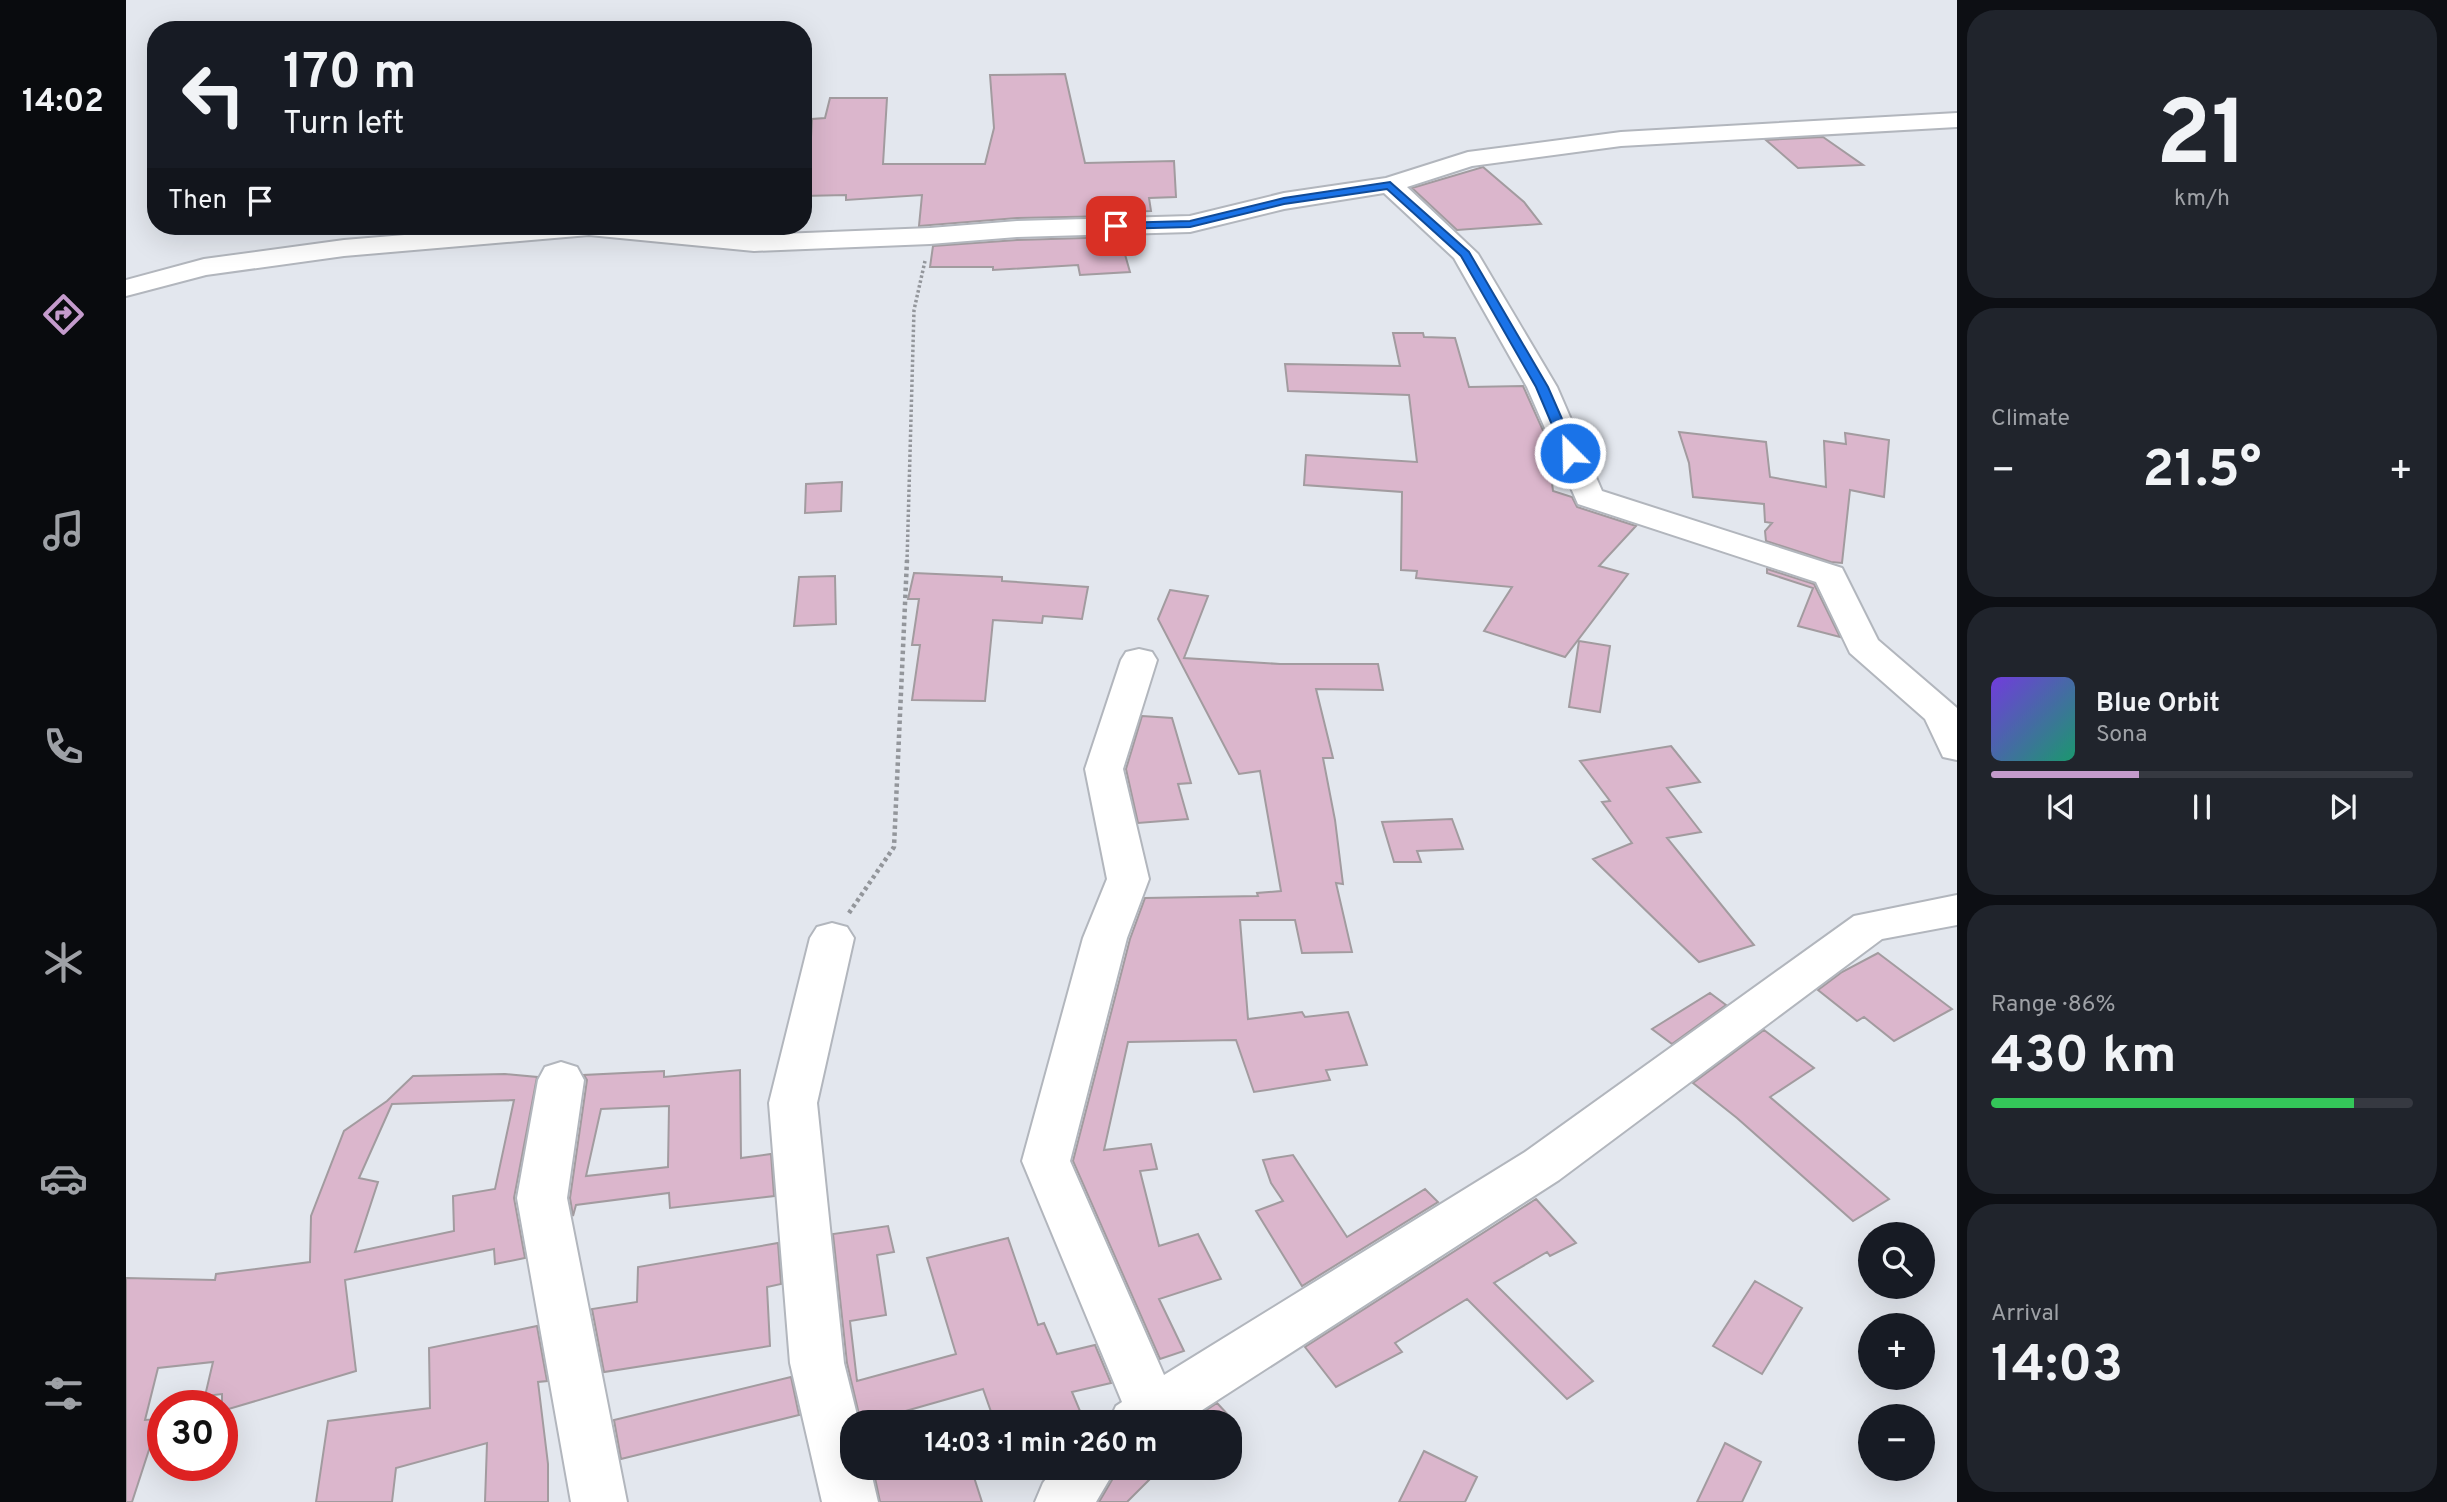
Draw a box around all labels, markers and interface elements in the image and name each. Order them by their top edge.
text: 170 m [283,44,416,106]
icon: left [168,49,259,140]
text: 21 [2156,82,2248,197]
text: 14:02 [22,83,104,123]
text: Turn left [283,105,404,145]
icon: arrive [241,182,279,220]
text: Then [168,185,227,218]
text: km/h [2174,185,2230,214]
pin [1086,196,1146,256]
icon: arrive [1097,207,1135,245]
icon: directions [39,290,88,339]
text: Climate [1991,405,2070,434]
position arrow [1533,416,1607,490]
text: 21.5° [2143,439,2261,505]
text: − [1991,448,2016,497]
text: + [2388,448,2413,497]
icon: music [39,506,88,555]
text: Blue Orbit [2096,688,2220,721]
text: Sona [2096,721,2147,750]
icon: phone [39,722,88,771]
icon: previous [2042,788,2080,826]
icon: pause [2183,788,2221,826]
icon: next [2324,788,2362,826]
icon: climate [39,938,88,987]
text: Range · 86% [1991,991,2116,1020]
text: 430 km [1991,1025,2177,1091]
icon: car [39,1154,88,1203]
map controls [1858,1222,1935,1481]
button: search [1858,1222,1935,1299]
text: Arrival [1991,1300,2060,1329]
button: + [1858,1313,1935,1390]
text: 14:03 [1991,1334,2123,1400]
icon: filters [39,1369,88,1418]
speed limit sign: 30 [147,1390,238,1481]
button: − [1858,1404,1935,1481]
text: 14:03 · 1 min · 260 m [925,1428,1157,1461]

